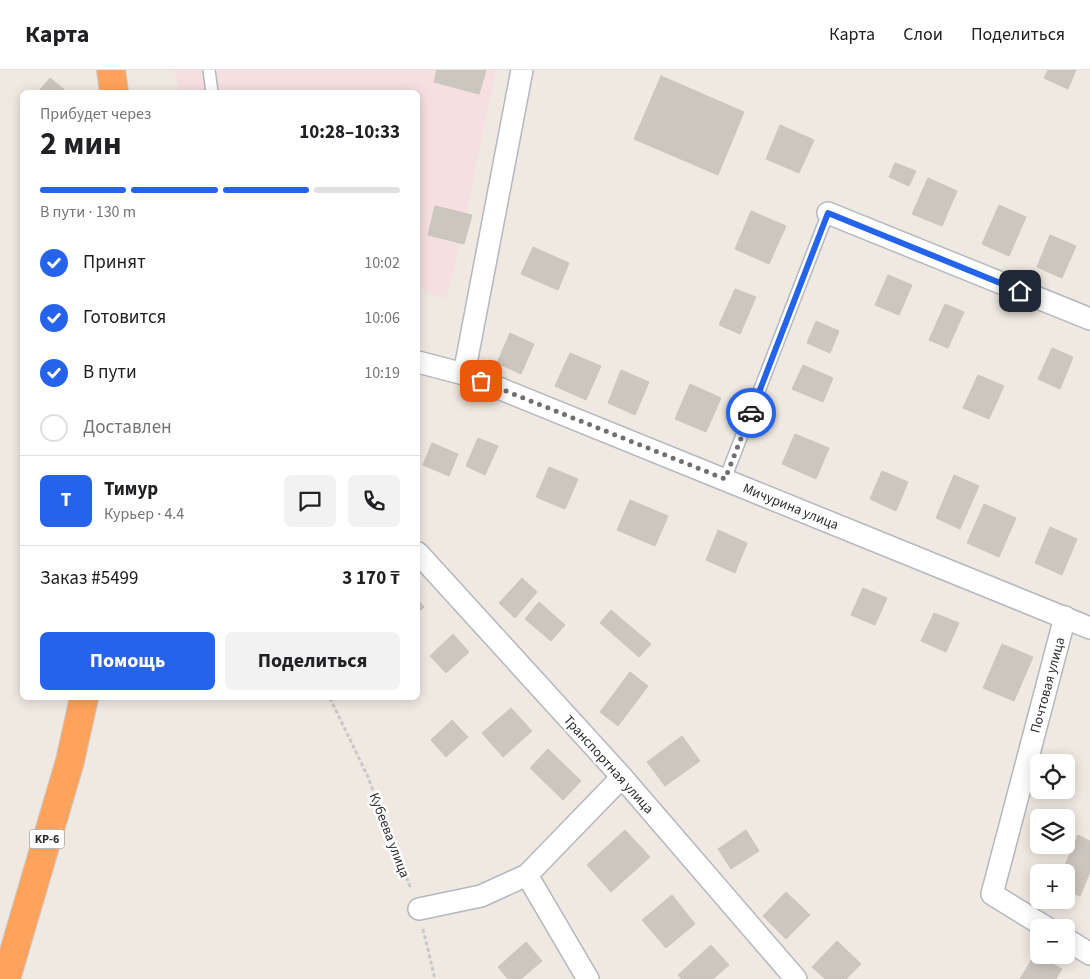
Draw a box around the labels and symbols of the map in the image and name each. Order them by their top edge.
pin [999,270,1041,312]
pin [460,360,502,402]
courier [726,388,776,438]
street label: Мичурина улица [740,479,842,535]
street label: Почтовая улица [1026,635,1070,735]
street label: Транспортная улица [558,711,658,818]
street label: Кубеева улица [364,790,414,881]
road number: KP-6 [30,830,64,849]

